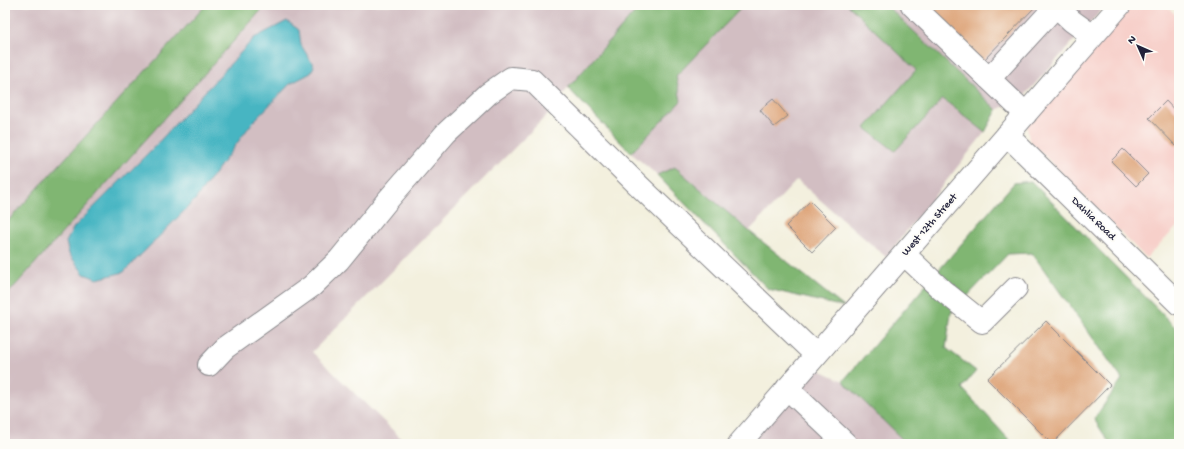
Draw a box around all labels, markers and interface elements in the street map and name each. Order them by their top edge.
north arrow [1118,26,1158,66]
text: N [1126,34,1139,47]
street label: West 12th Street [900,190,961,258]
street label: Dahlia Road [1068,194,1119,244]

